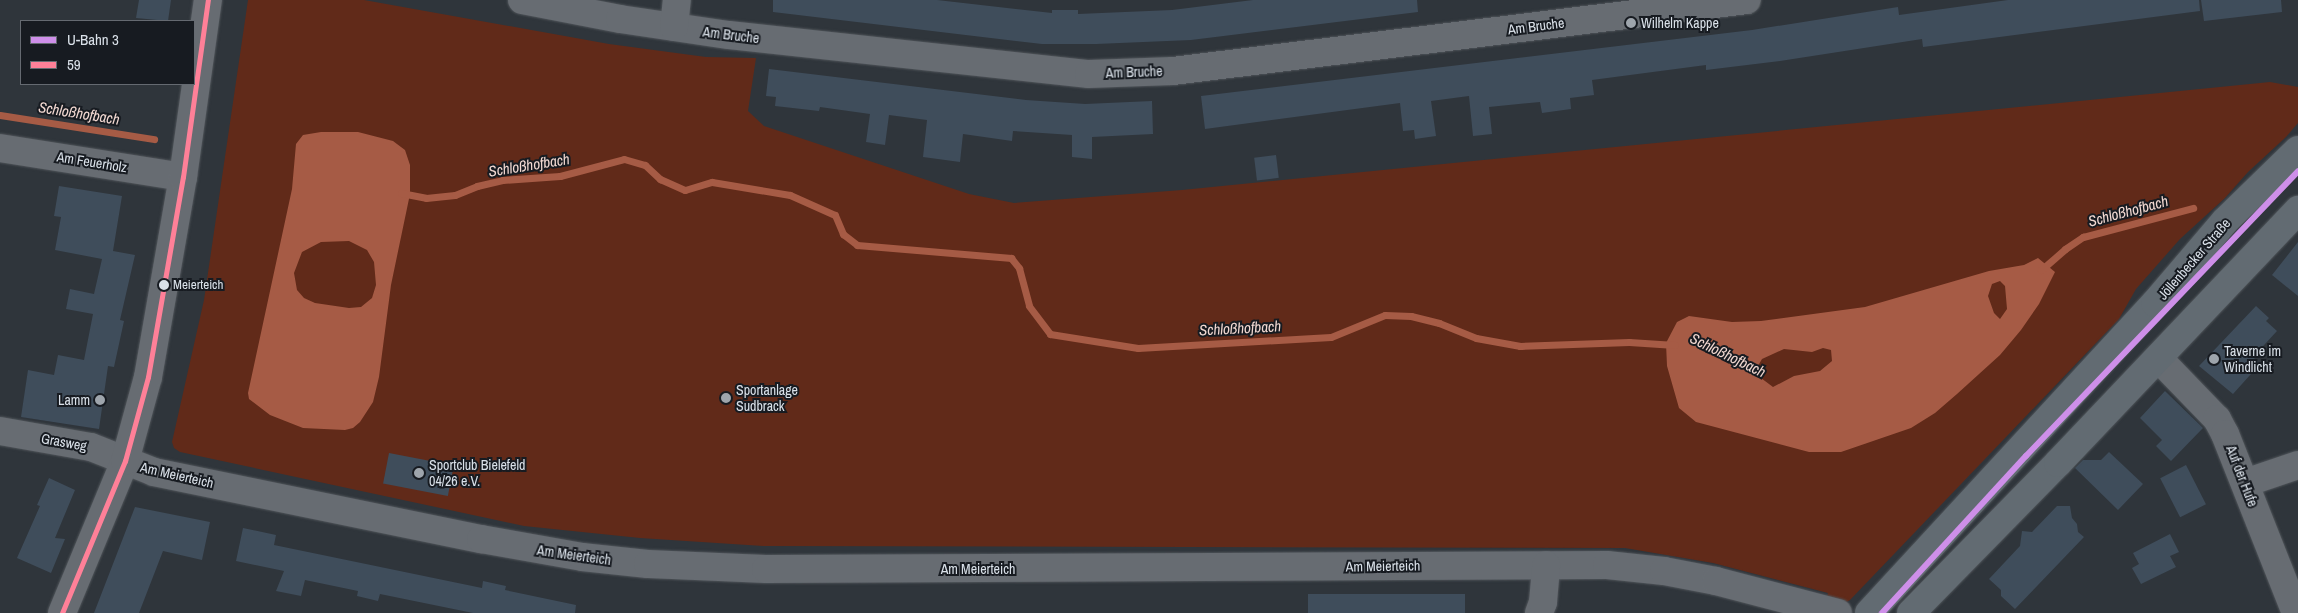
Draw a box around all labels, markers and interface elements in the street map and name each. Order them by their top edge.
street label: Am Bruche [1507,14,1565,38]
place label: Wilhelm Kappe [1641,15,1719,31]
marker: Wilhelm Kappe [1625,17,1637,29]
legend [20,20,195,85]
street label: Am Bruche [702,23,760,47]
text: U-Bahn 3 [67,29,119,50]
text: 59 [67,54,81,75]
street label: Am Bruche [1105,63,1163,81]
water label: Schloßhofbach [37,98,121,128]
street label: Am Feuerholz [56,148,128,176]
water label: Schloßhofbach [487,150,571,180]
water label: Schloßhofbach [2086,192,2170,230]
street label: Jöllenbecker Straße [2154,215,2234,303]
place label: Meierteich [173,277,223,293]
marker: Meierteich [159,280,169,290]
water label: Schloßhofbach [1199,317,1281,339]
water label: Schloßhofbach [1687,329,1769,381]
place label: Taverne im Windlicht [2224,343,2281,376]
marker: Taverne im Windlicht [2208,353,2220,365]
place label: Sportanlage Sudbrack [736,382,798,414]
place label: Lamm [58,392,90,408]
marker: Sportanlage Sudbrack [720,392,732,404]
marker: Lamm [94,394,106,406]
street label: Grasweg [40,430,88,454]
street label: Auf der Hufe [2223,443,2261,509]
place label: Sportclub Bielefeld 04/26 e.V. [429,457,525,490]
street label: Am Meierteich [139,458,215,492]
marker: Sportclub Bielefeld 04/26 e.V. [413,467,425,479]
street label: Am Meierteich [536,541,612,569]
street label: Am Meierteich [1346,557,1420,575]
street label: Am Meierteich [941,561,1015,577]

